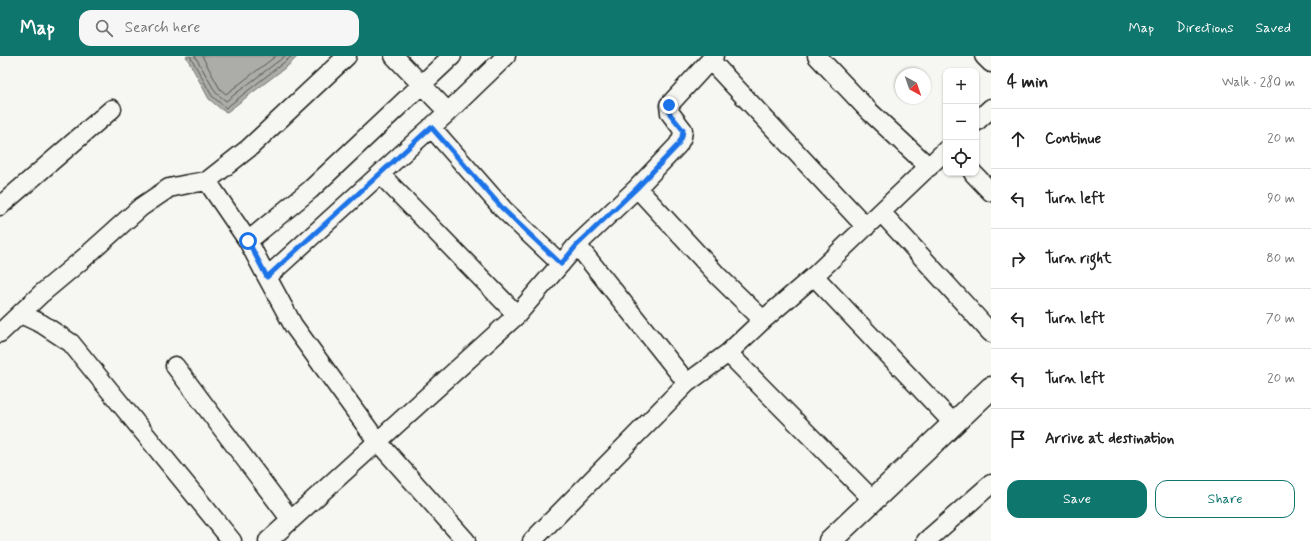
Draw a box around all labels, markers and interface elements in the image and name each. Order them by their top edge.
search box [79,10,359,46]
text: Map [20,16,55,41]
icon: search [93,17,115,39]
text: Search here [125,18,200,38]
text: Map [1128,19,1154,37]
text: Directions [1176,19,1234,37]
text: Saved [1256,19,1291,37]
north arrow [895,68,931,104]
map controls [943,68,979,176]
button: + [943,68,979,104]
text: 4 min [1007,71,1048,93]
text: Walk · 280 m [1222,74,1295,91]
route end [660,96,678,114]
button: − [943,104,979,140]
icon: ahead [1007,128,1029,150]
text: Continue [1045,129,1101,149]
text: 20 m [1267,130,1295,147]
button: locate [943,140,979,176]
icon: left [1007,188,1029,210]
text: Turn left [1045,189,1105,209]
text: 90 m [1267,190,1295,207]
route start [239,232,257,250]
icon: right [1007,248,1029,270]
text: Turn right [1045,249,1112,269]
text: 80 m [1266,250,1295,267]
icon: left [1007,308,1029,330]
text: Turn left [1045,309,1105,329]
text: 70 m [1266,310,1295,327]
icon: left [1007,368,1029,390]
text: Turn left [1045,369,1105,389]
text: 20 m [1267,370,1295,387]
icon: arrive [1007,428,1029,450]
text: Arrive at destination [1045,429,1174,449]
button: Save [1007,480,1147,518]
button: Share [1155,480,1295,518]

